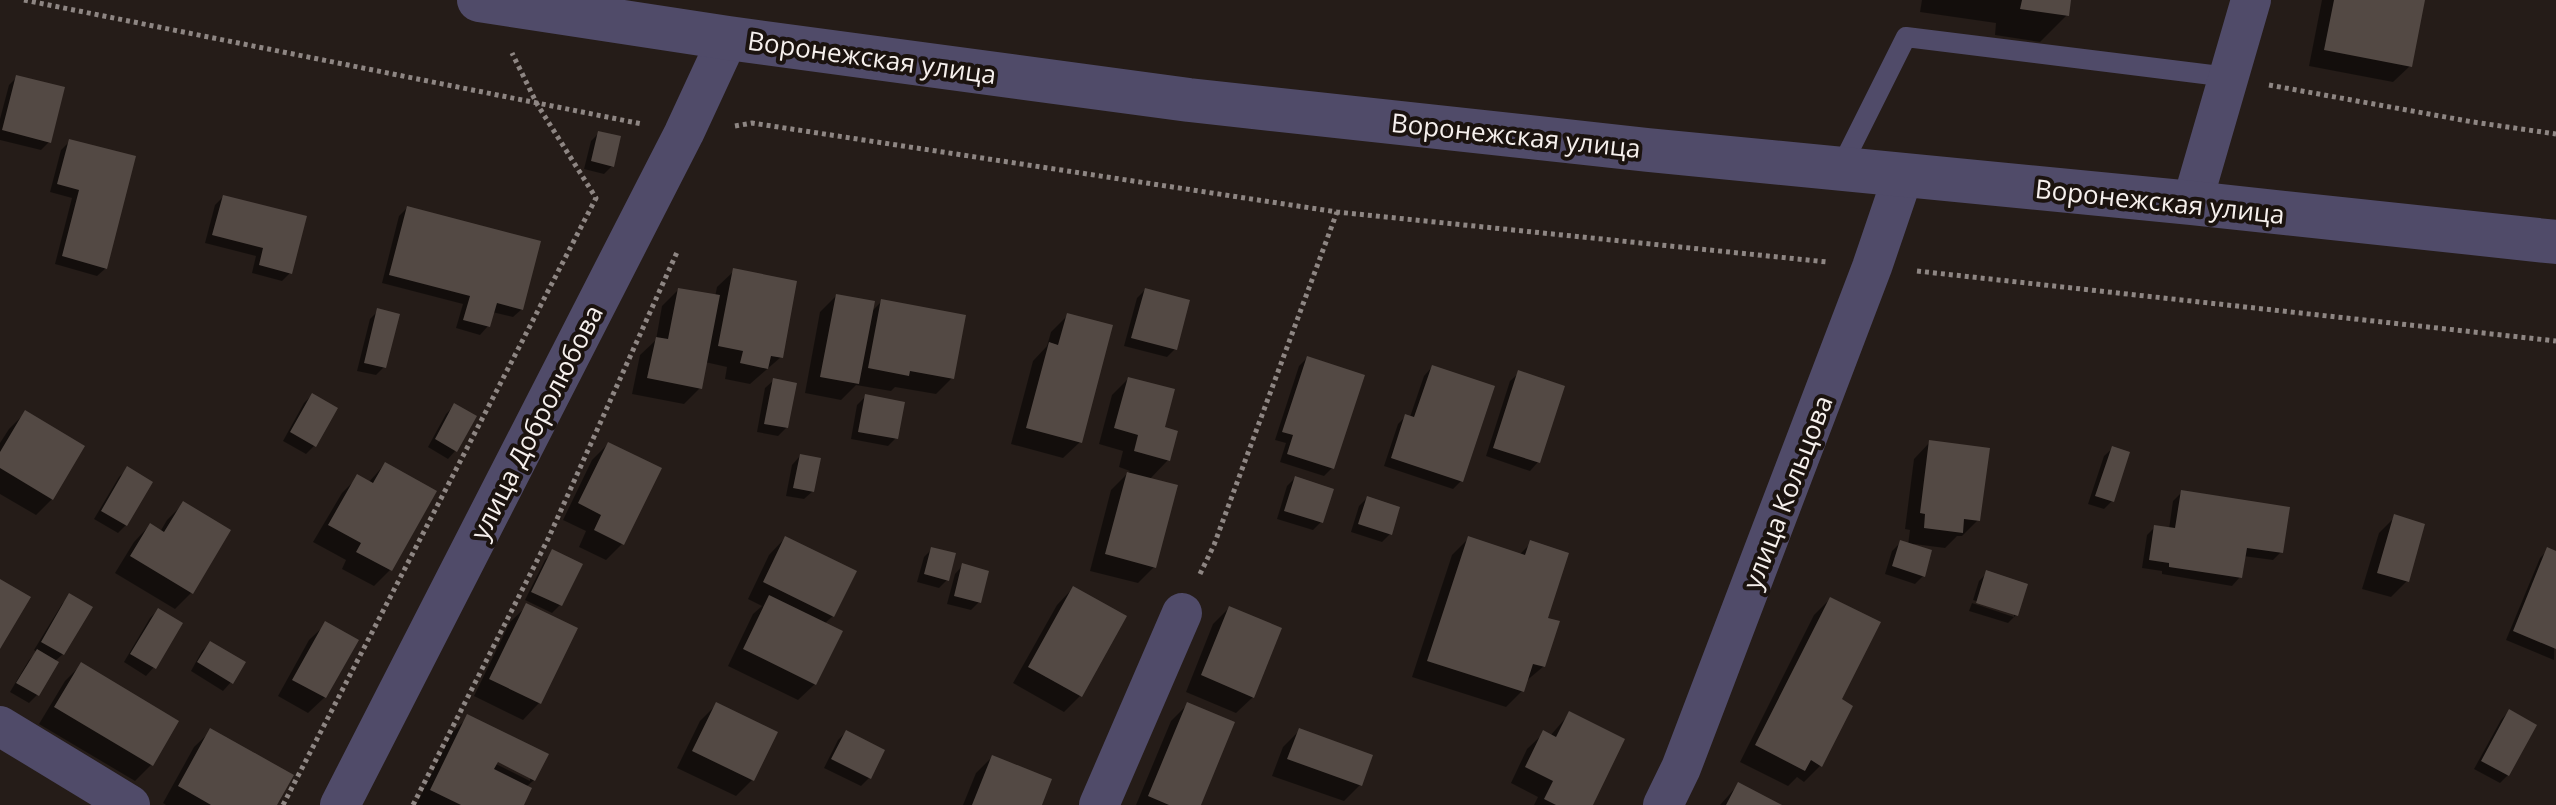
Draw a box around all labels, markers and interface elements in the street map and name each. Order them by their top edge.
street label: Воронежская улица [745,22,999,92]
street label: Воронежская улица [1389,104,1643,166]
street label: Воронежская улица [2033,170,2287,232]
street label: улица Добролюбова [461,298,611,546]
street label: улица Кольцова [1733,390,1841,594]

